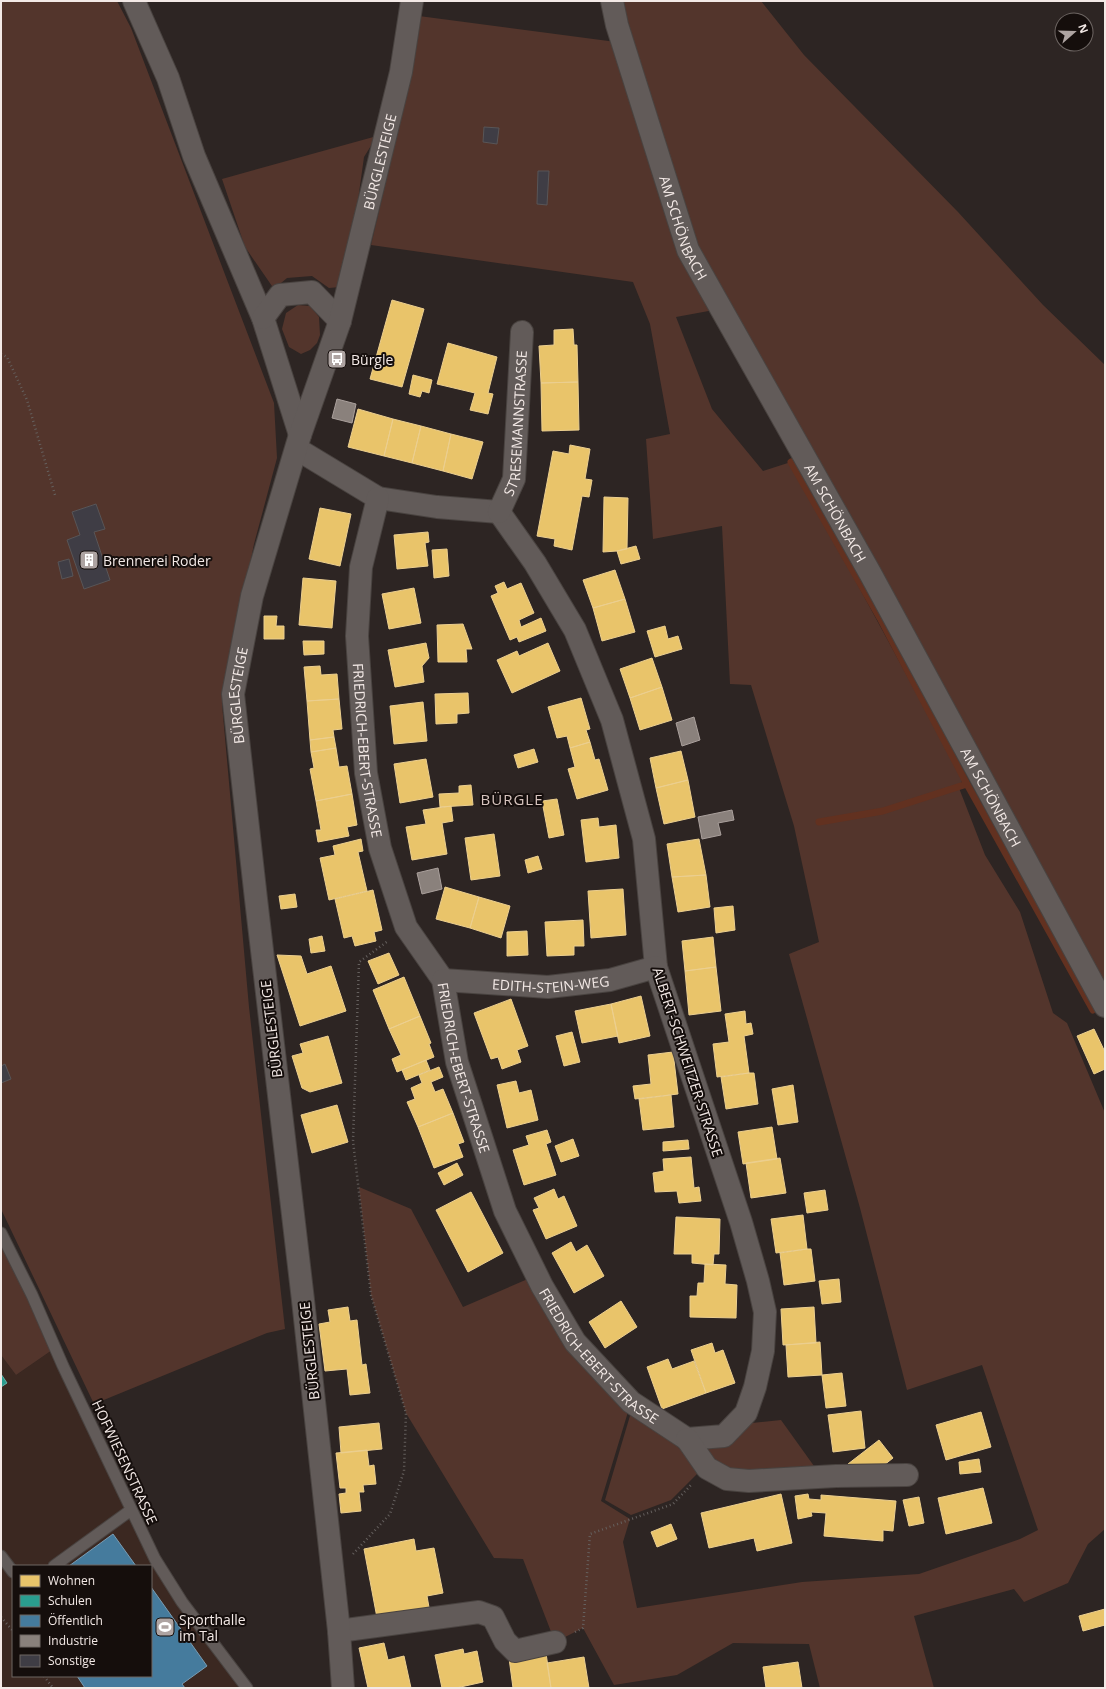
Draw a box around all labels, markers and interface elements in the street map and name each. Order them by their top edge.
north arrow [1054,12,1094,52]
text: N [1075,22,1092,35]
street label: BÜRGLESTEIGE [358,111,400,211]
street label: AM SCHÖNBACH [656,173,712,283]
bus stop icon: Bürgle [326,348,348,370]
place label: Bürgle [351,350,393,369]
street label: STRESEMANNSTRASSE [498,350,530,499]
street label: AM SCHÖNBACH [801,460,871,565]
building icon: Brennerei Roder [78,549,100,571]
place label: Brennerei Roder [103,551,211,570]
street label: BÜRGLESTEIGE [223,645,251,745]
street label: FRIEDRICH-EBERT-STRASSE [349,662,387,839]
street label: AM SCHÖNBACH [957,744,1026,850]
district label: BÜRGLE [481,789,543,809]
street label: ALBERT-SCHWEITZER-STRASSE [648,965,728,1159]
street label: EDITH-STEIN-WEG [492,971,610,997]
street label: BÜRGLESTEIGE [256,979,286,1079]
street label: FRIEDRICH-EBERT-STRASSE [434,981,495,1155]
street label: FRIEDRICH-EBERT-STRASSE [535,1284,663,1427]
street label: BÜRGLESTEIGE [294,1301,324,1401]
street label: HOFWIESENSTRASSE [88,1397,162,1527]
legend [12,1565,152,1677]
text: Wohnen [48,1572,95,1589]
text: Schulen [48,1592,92,1609]
place label: Sporthalle im Tal [179,1610,246,1645]
text: Öffentlich [48,1612,103,1629]
sports icon: Sporthalle im Tal [154,1616,176,1638]
text: Industrie [48,1632,98,1649]
text: Sonstige [48,1652,96,1669]

